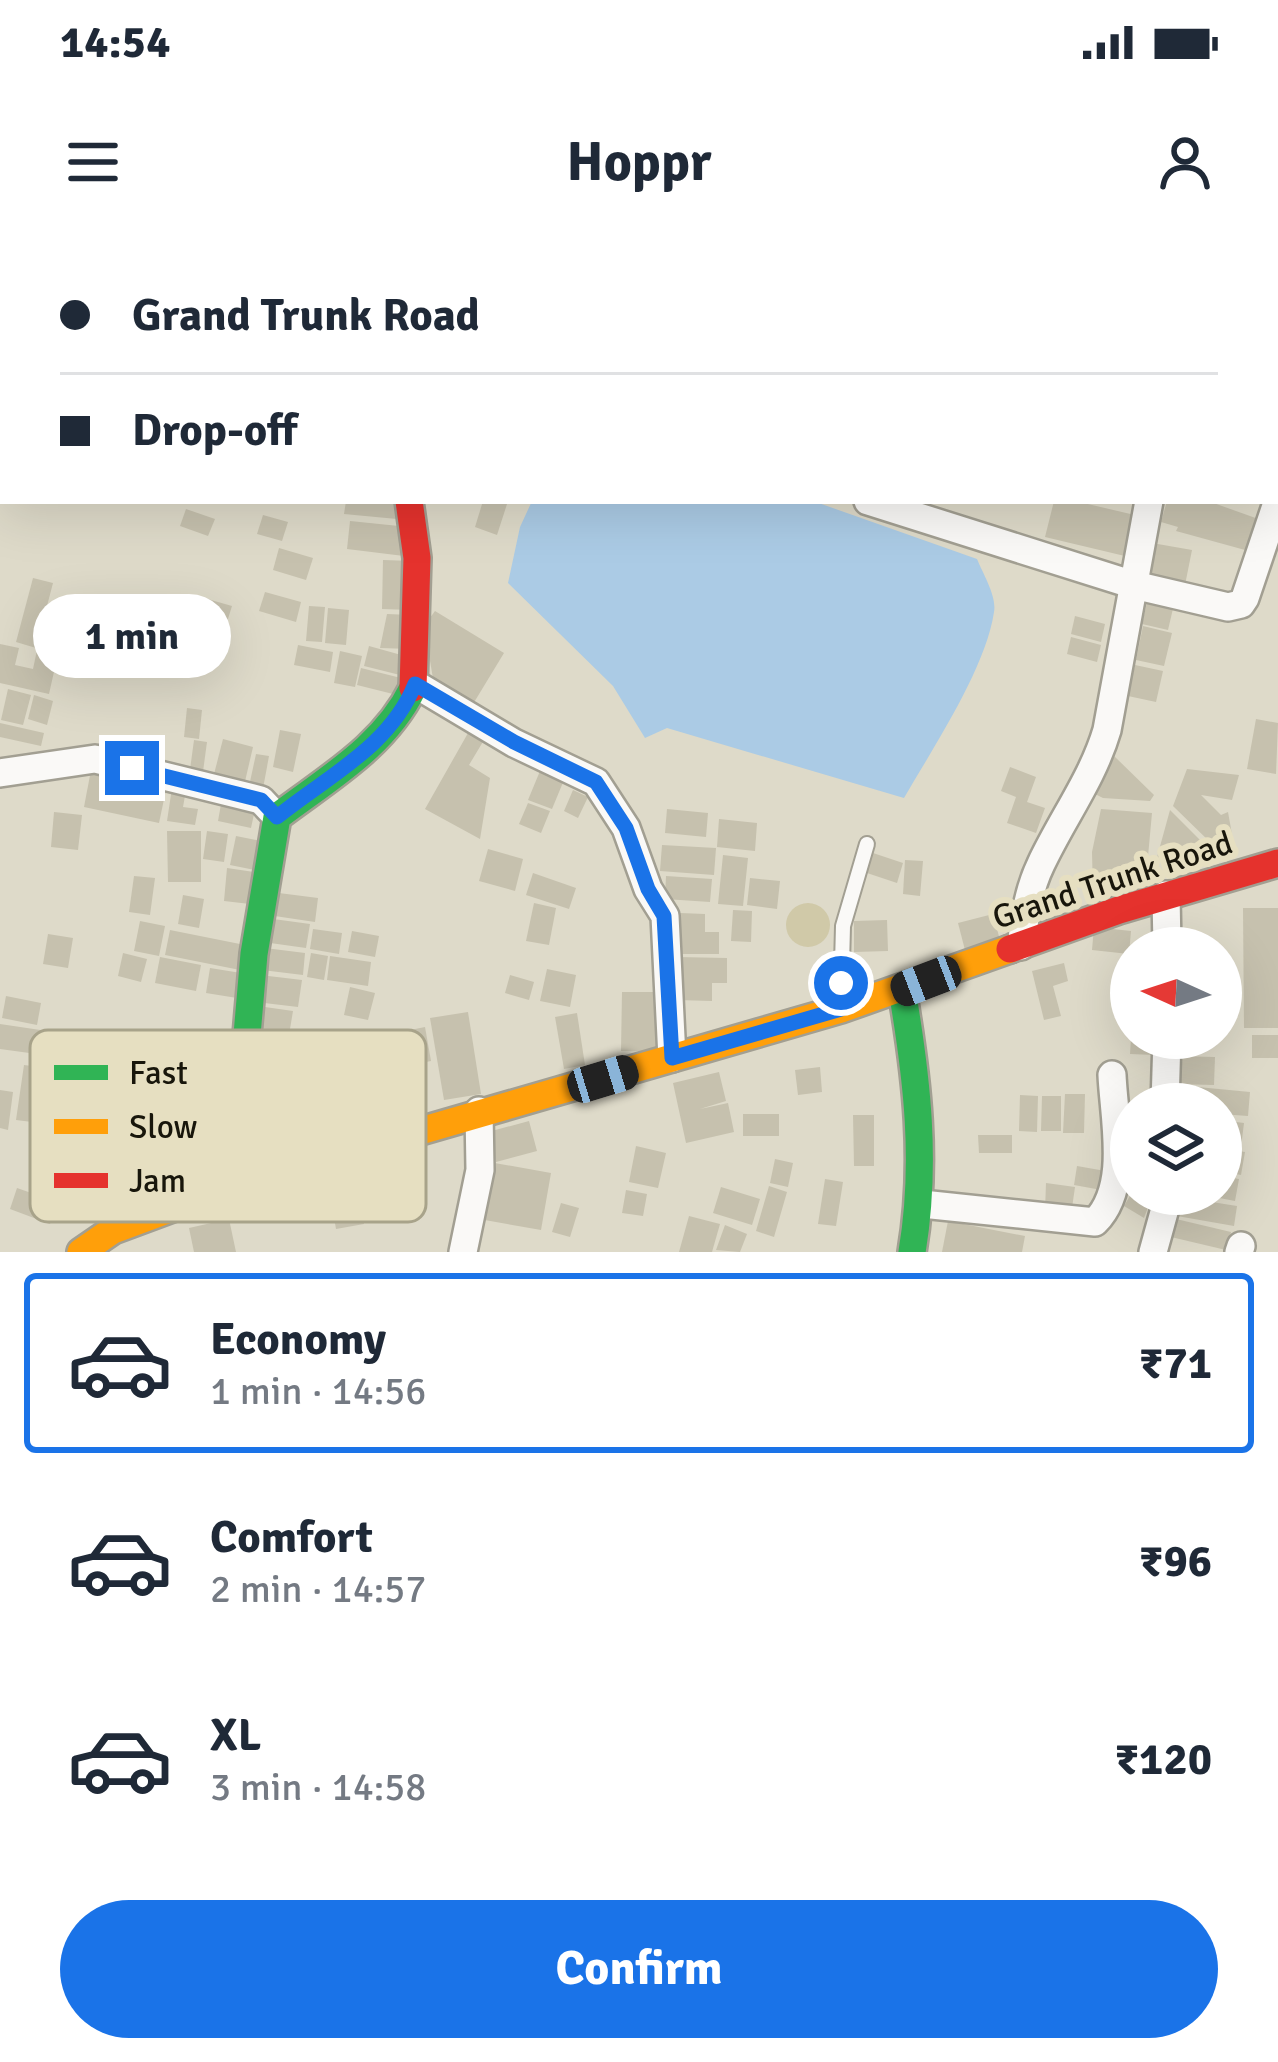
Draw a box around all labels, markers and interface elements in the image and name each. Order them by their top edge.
text: 14:54 [60,15,170,70]
icon: menu [60,129,126,195]
text: Hoppr [567,129,711,196]
icon: person [1152,129,1218,195]
text: Grand Trunk Road [132,288,480,343]
text: Drop-off [132,403,297,458]
callout: 1 min [33,594,231,678]
text: 1 min [85,612,179,660]
route end [105,741,159,795]
street label: Grand Trunk Road [987,822,1238,939]
north arrow [1110,927,1242,1059]
map controls [1110,927,1242,1215]
car [886,951,966,1011]
route start [814,956,868,1010]
legend [30,1030,426,1222]
car [563,1051,643,1107]
text: Fast [129,1053,188,1094]
button: layers [1110,1083,1242,1215]
text: Slow [129,1107,198,1148]
text: Jam [129,1161,186,1202]
icon: car [66,1309,174,1417]
text: Economy [210,1312,386,1367]
text: ₹71 [1139,1336,1212,1391]
text: 1 min · 14:56 [210,1367,426,1415]
icon: car [66,1507,174,1615]
text: Comfort [210,1510,373,1565]
text: ₹96 [1139,1534,1212,1589]
text: 2 min · 14:57 [210,1565,426,1613]
icon: car [66,1705,174,1813]
text: XL [210,1708,261,1763]
text: ₹120 [1115,1732,1212,1787]
text: 3 min · 14:58 [210,1763,426,1811]
button: Confirm [60,1900,1218,2038]

